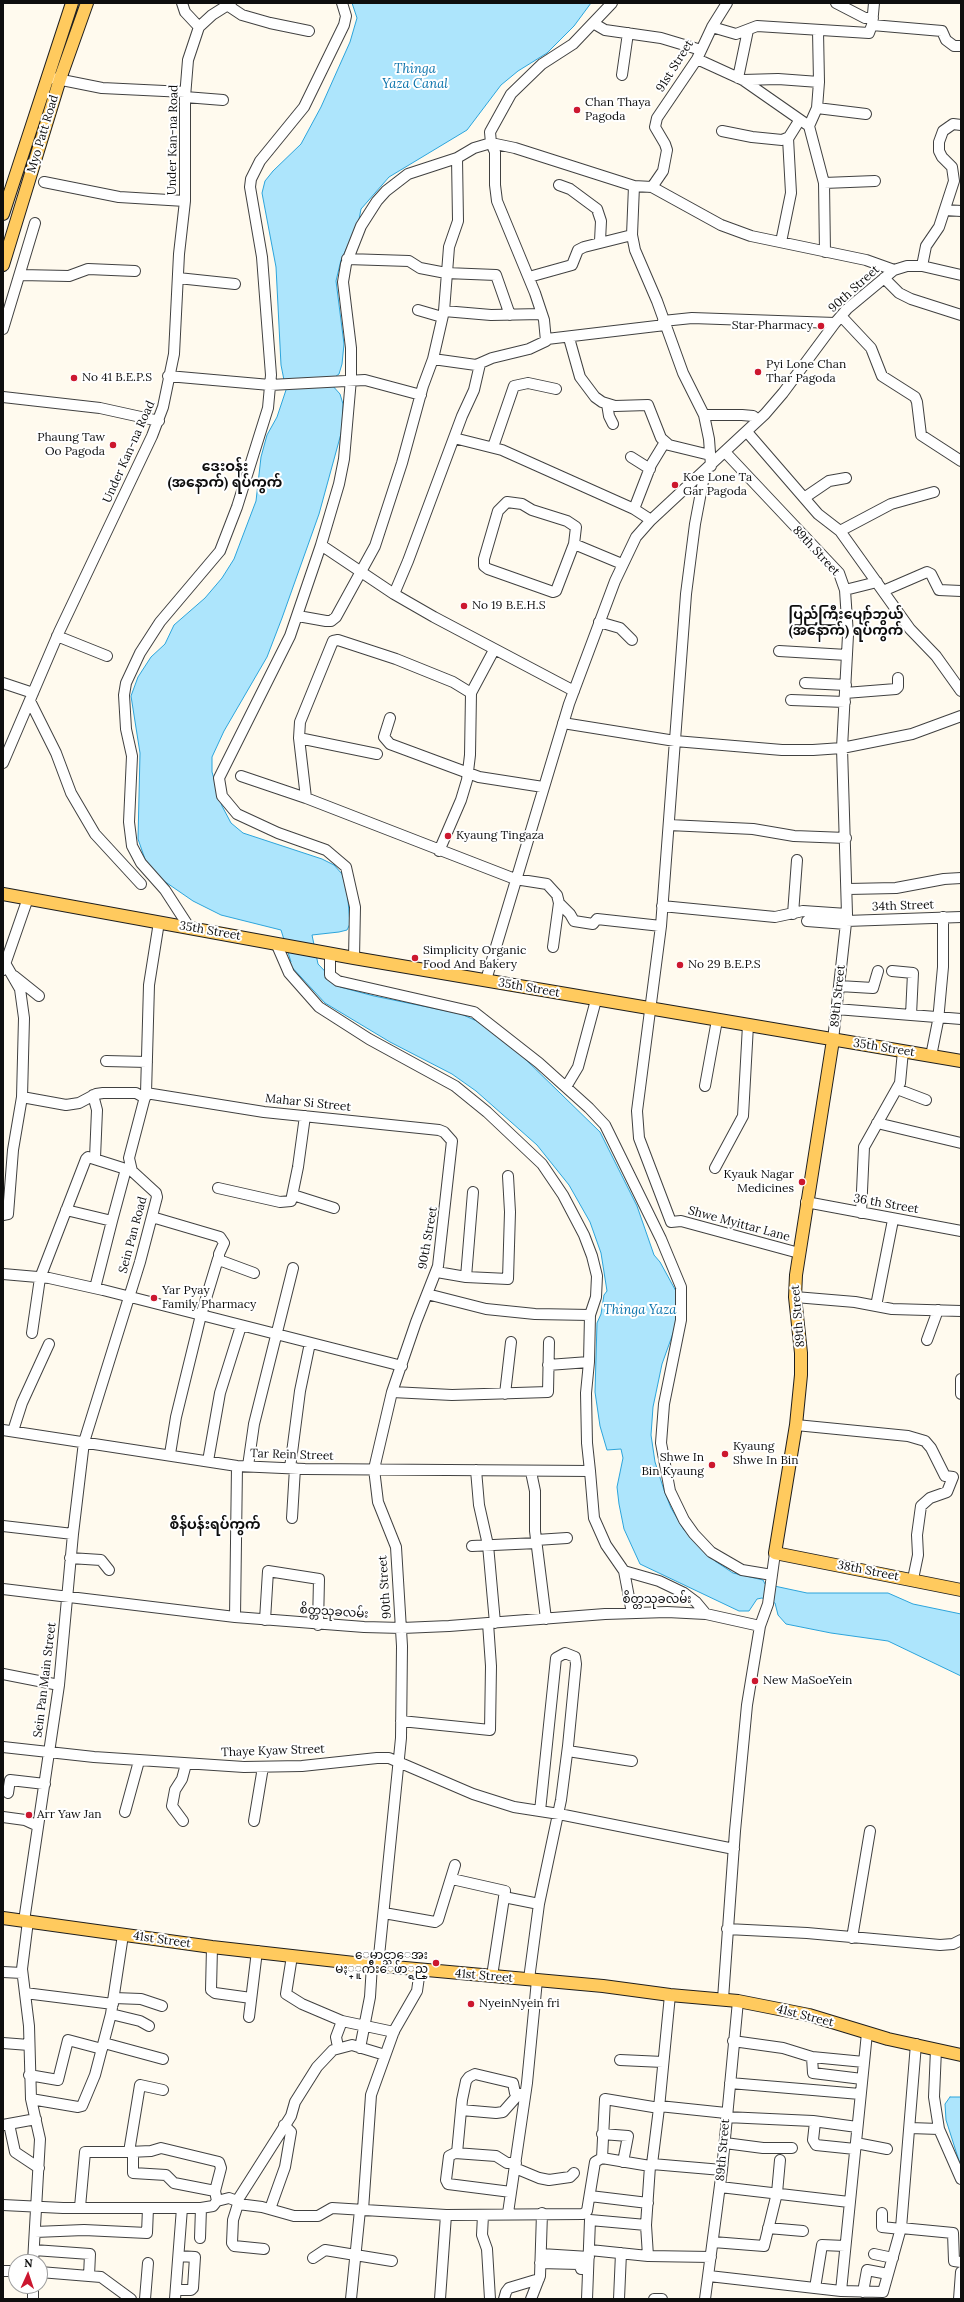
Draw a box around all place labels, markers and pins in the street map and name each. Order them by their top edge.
place label: Chan Thaya Pagoda [585,96,651,124]
marker: Chan Thaya Pagoda [572,105,582,115]
place label: Star Pharmacy [732,319,813,333]
marker: Star Pharmacy [816,321,826,331]
place label: Pyi Lone Chan Thar Pagoda [766,358,846,386]
marker: Pyi Lone Chan Thar Pagoda [753,367,763,377]
place label: No 41 B.E.P.S [82,371,152,385]
marker: No 41 B.E.P.S [69,373,79,383]
place label: Phaung Taw Oo Pagoda [37,431,105,459]
marker: Phaung Taw Oo Pagoda [108,440,118,450]
place label: Koe Lone Ta Gar Pagoda [683,471,752,499]
marker: Koe Lone Ta Gar Pagoda [670,480,680,490]
place label: No 19 B.E.H.S [472,599,546,613]
marker: No 19 B.E.H.S [459,601,469,611]
place label: Kyaung Tingaza [456,829,544,843]
marker: Kyaung Tingaza [443,831,453,841]
place label: Simplicity Organic Food And Bakery [423,944,526,972]
marker: Simplicity Organic Food And Bakery [410,953,420,963]
place label: No 29 B.E.P.S [688,958,761,972]
marker: No 29 B.E.P.S [675,960,685,970]
place label: Kyauk Nagar Medicines [724,1168,794,1196]
marker: Kyauk Nagar Medicines [797,1177,807,1187]
place label: Yar Pyay Family Pharmacy [162,1284,256,1312]
marker: Yar Pyay Family Pharmacy [149,1293,159,1303]
place label: Kyaung Shwe In Bin [733,1440,798,1468]
marker: Kyaung Shwe In Bin [720,1449,730,1459]
place label: Shwe In Bin Kyaung [641,1451,704,1479]
marker: Shwe In Bin Kyaung [707,1460,717,1470]
place label: New MaSoeYein [763,1674,852,1688]
marker: New MaSoeYein [750,1676,760,1686]
place label: Arr Yaw Jan [37,1808,102,1822]
marker: Arr Yaw Jan [24,1810,34,1820]
place label: ေမာင္သာေအး မႏ္ူက်ီးေဖ်ာ္ရည္ [335,1949,428,1977]
marker: ေမာင္သာေအး မႏ္ူက်ီးေဖ်ာ္ရည္ [431,1958,441,1968]
place label: NyeinNyein fri [479,1997,560,2011]
marker: NyeinNyein fri [466,1999,476,2009]

